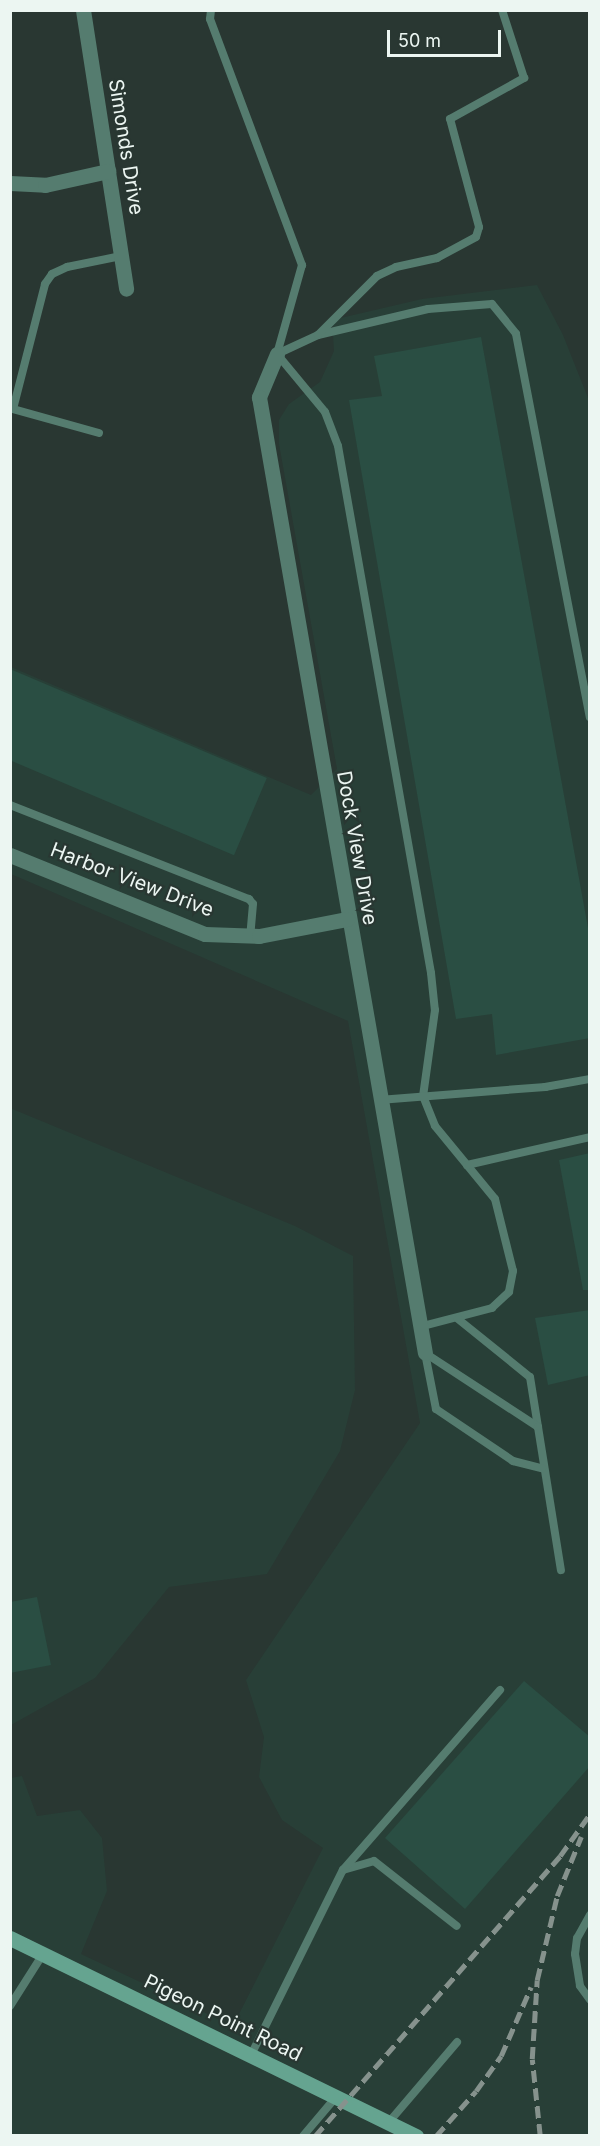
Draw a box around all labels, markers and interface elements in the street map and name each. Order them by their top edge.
scale bar [390,18,504,56]
text: 50 m [398,30,441,51]
street label: Simonds Drive [103,77,149,217]
street label: Dock View Drive [332,769,382,927]
street label: Harbor View Drive [47,838,217,922]
street label: Pigeon Point Road [140,1969,306,2067]

